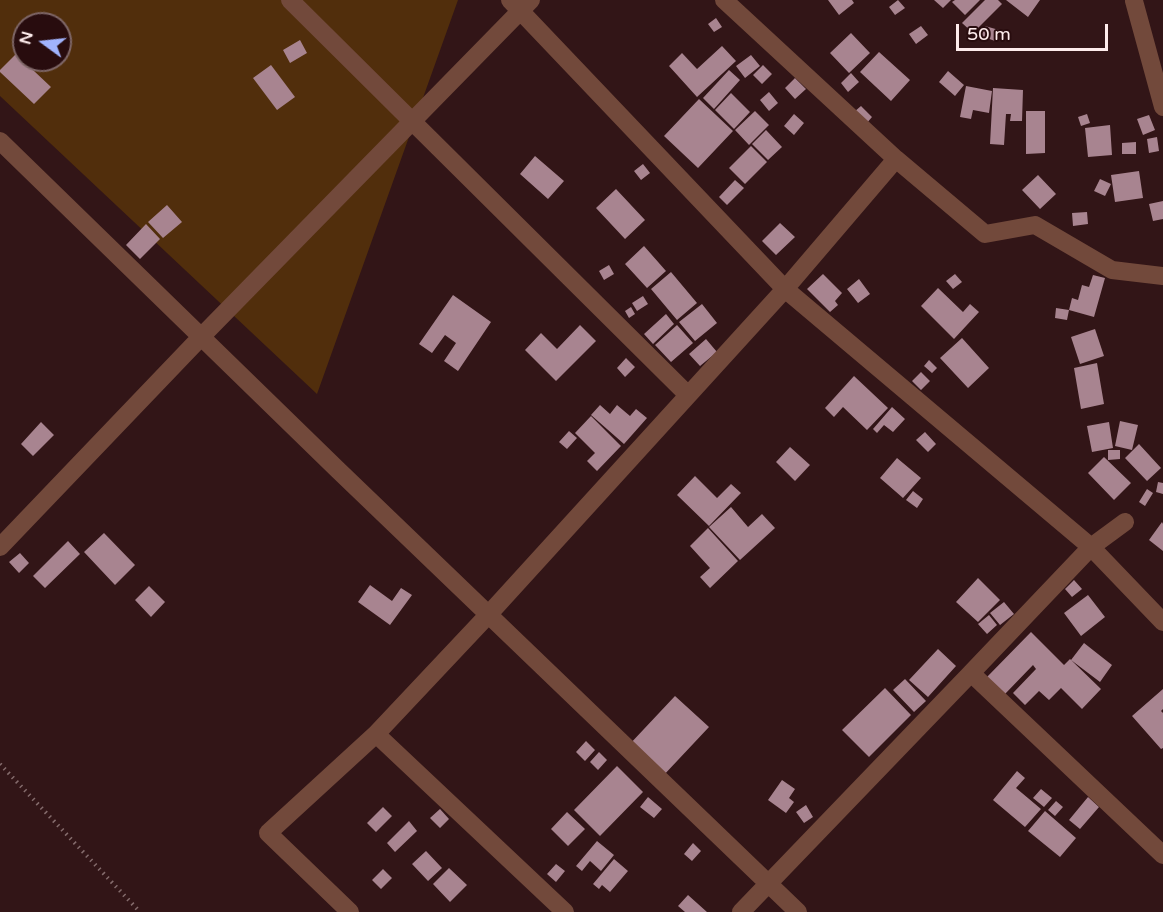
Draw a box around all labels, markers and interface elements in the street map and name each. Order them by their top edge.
north arrow [12,12,72,72]
scale bar [959,12,1110,50]
text: 50 m [967,23,1011,45]
text: N [15,29,38,47]

